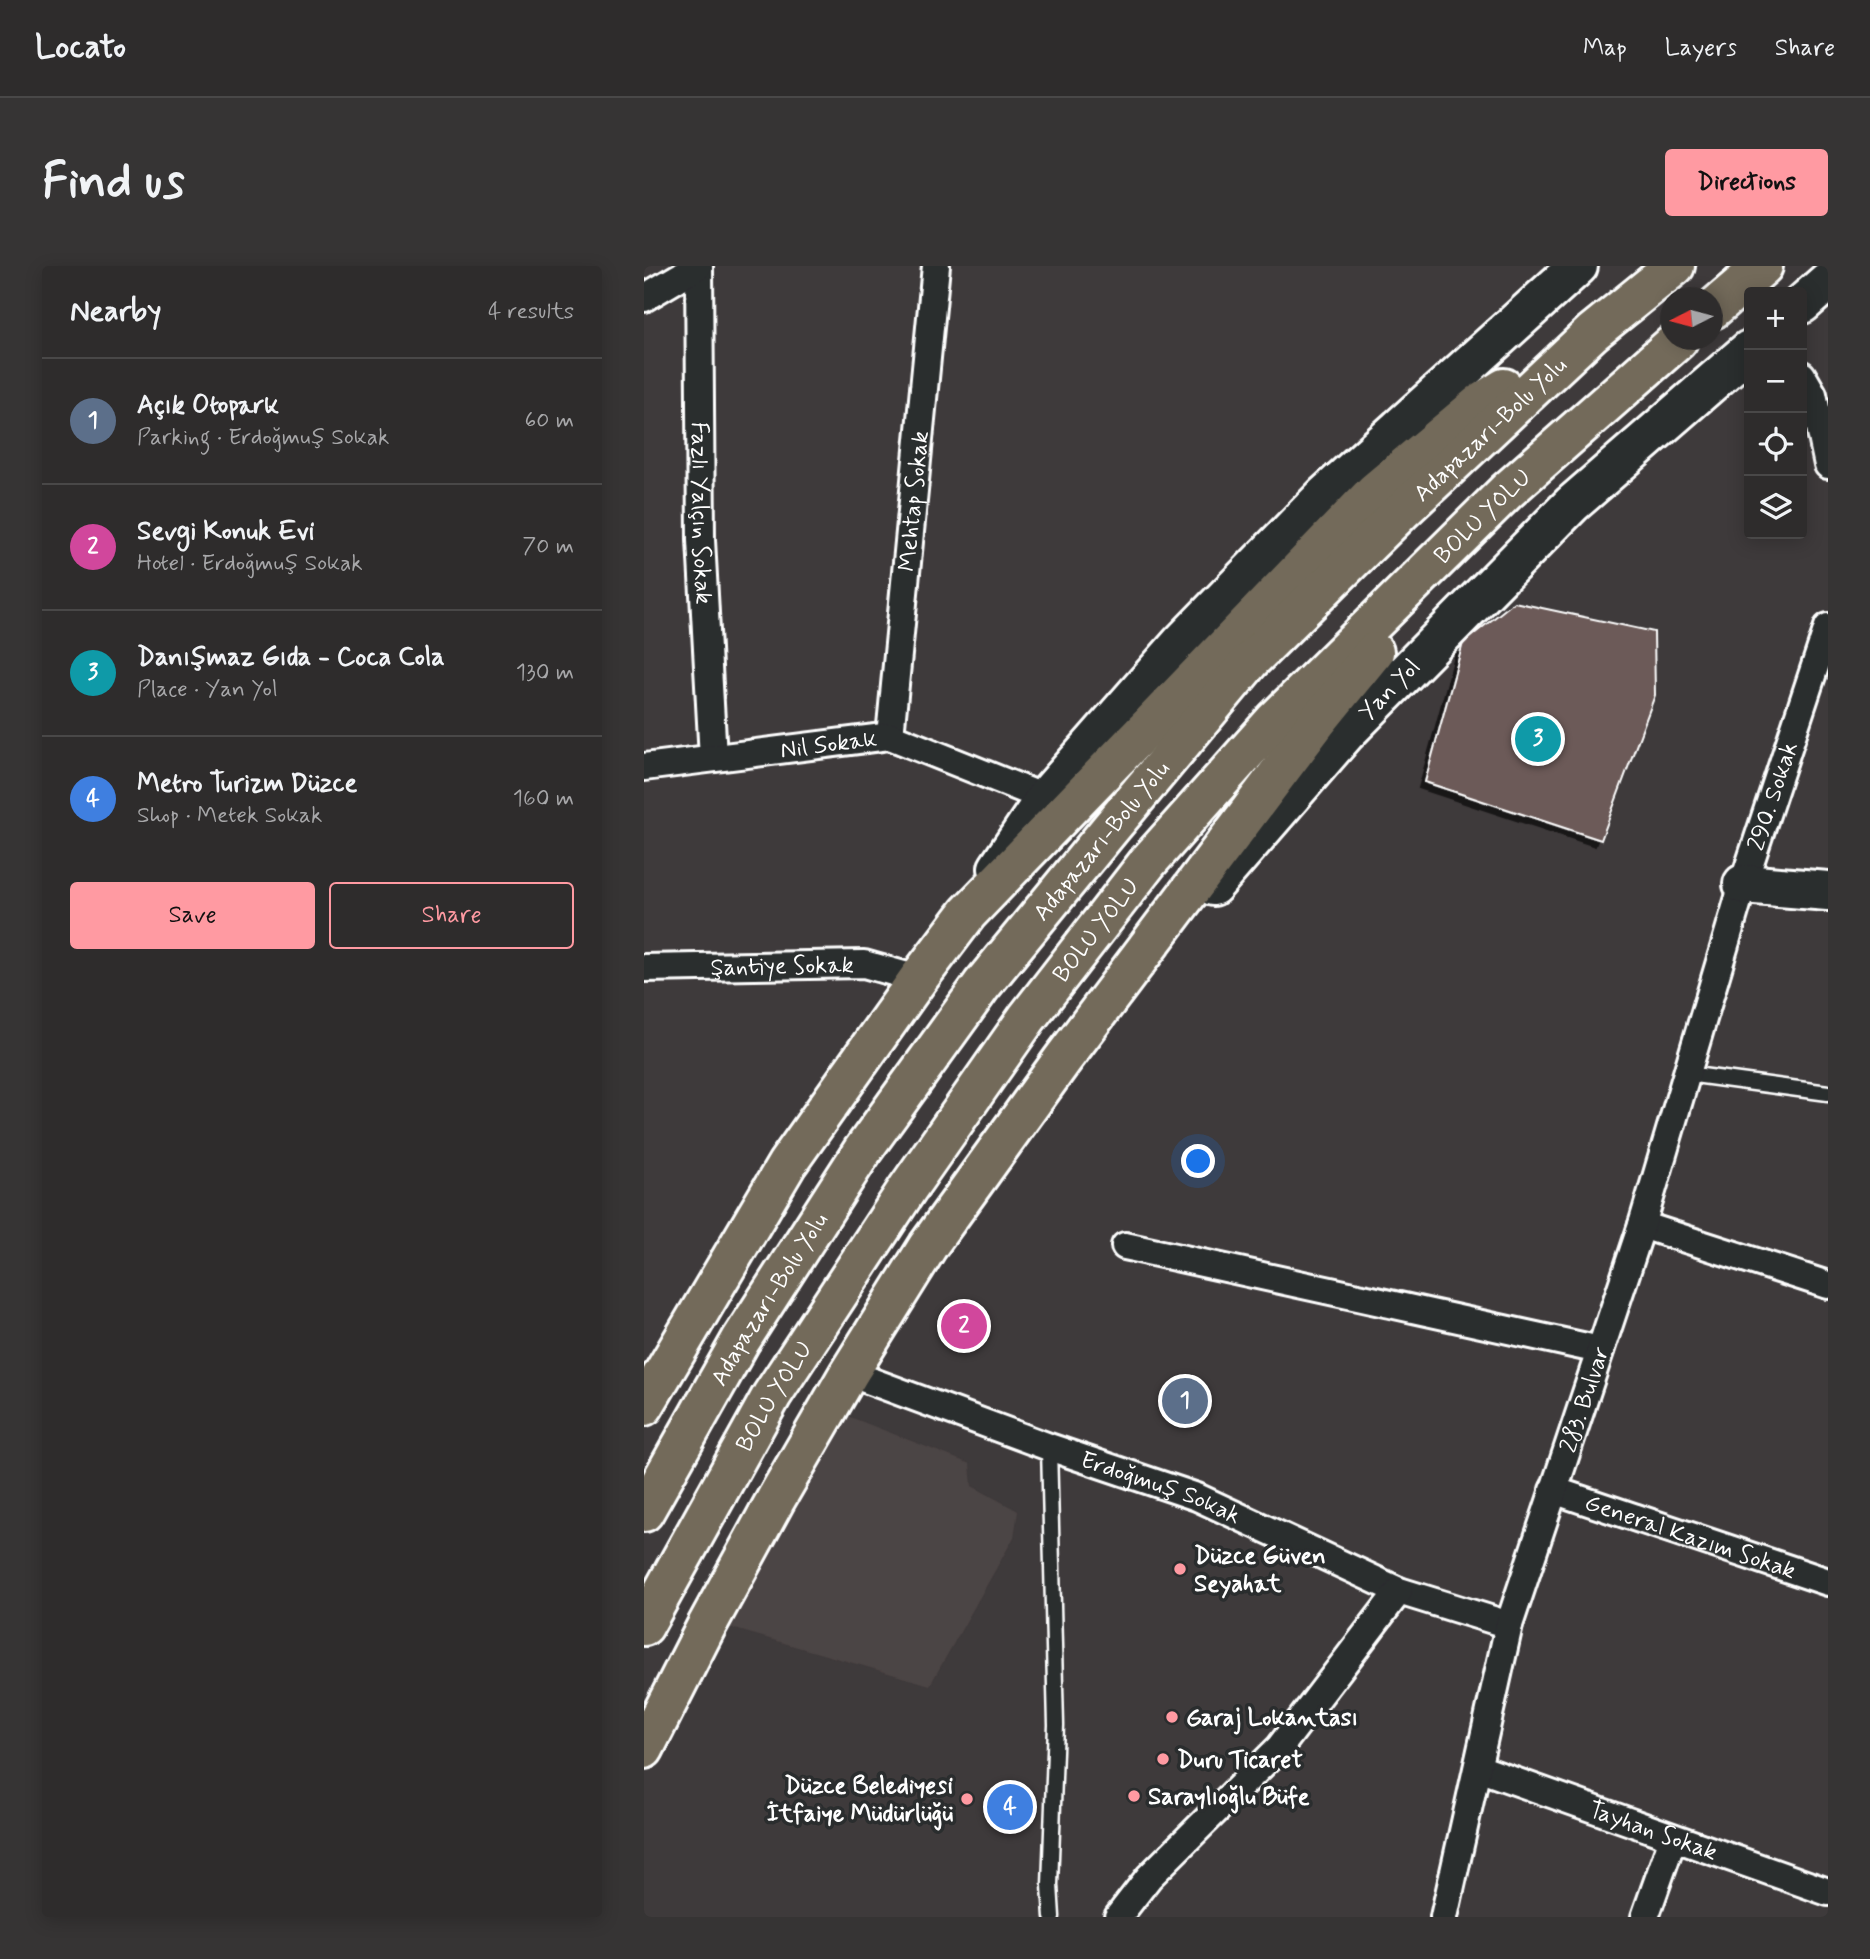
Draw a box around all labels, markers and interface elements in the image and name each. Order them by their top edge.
text: Locato [35,26,126,70]
text: Map [1583,33,1627,64]
text: Layers [1665,33,1737,64]
text: Share [1775,33,1835,64]
button: Directions [1665,149,1828,216]
text: Find us [42,150,185,215]
north arrow [1660,287,1723,350]
map controls [1744,287,1807,539]
button: + [1744,287,1807,350]
text: Nearby [70,292,161,331]
text: 4 results [488,297,574,327]
street label: Adapazarı-Bolu Yolu [1408,350,1574,509]
button: − [1744,350,1807,413]
text: Açık Otopark [137,389,279,423]
text: 1 [88,406,98,436]
text: 60 m [525,406,574,436]
button: locate [1744,413,1807,476]
street label: Fazlı Yalçın Sokak [683,422,719,605]
text: Parking · Erdoğmuş Sokak [137,423,389,453]
street label: Mehtap Sokak [892,429,937,573]
street label: BOLU YOLU [1428,463,1538,571]
button: layers [1744,476,1807,539]
text: Sevgi Konuk Evi [137,515,314,549]
text: 2 [87,532,99,562]
text: 70 m [522,532,574,562]
text: Hotel · Erdoğmuş Sokak [137,549,363,579]
text: Danışmaz Gıda - Coca Cola [137,641,445,675]
street label: Yan Yol [1353,653,1428,728]
text: 3 [88,658,98,688]
text: 130 m [516,658,574,688]
text: Place · Yan Yol [137,675,278,705]
pin: 3 [1515,713,1561,765]
street label: Nil Sokak [779,724,879,767]
street label: 290. Sokak [1741,738,1806,855]
street label: Adapazarı-Bolu Yolu [1027,755,1178,928]
text: Metro Turizm Düzce [137,767,357,801]
text: 4 [86,784,100,814]
text: 160 m [513,784,574,814]
text: Shop · Metek Sokak [137,801,322,831]
street label: BOLU YOLU [1046,872,1147,989]
button: Save [70,882,315,949]
button: Share [329,882,574,949]
street label: Şantiye Sokak [710,950,854,984]
your location [1181,1144,1215,1178]
street label: Adapazarı-Bolu Yolu [704,1207,836,1392]
pin: 2 [941,1300,987,1352]
street label: BOLU YOLU [730,1336,820,1458]
street label: 283. Bulvar [1553,1343,1618,1457]
pin: 1 [1162,1375,1208,1427]
street label: Erdoğmuş Sokak [1076,1445,1245,1532]
street label: General Kazım Sokak [1581,1488,1800,1587]
place label: Düzce Güven Seyahat [1194,1541,1326,1600]
marker: Düzce Güven Seyahat [1172,1561,1188,1577]
place label: Garaj Lokantası [1186,1703,1358,1735]
marker: Garaj Lokantası [1164,1709,1180,1725]
place label: Duru Ticaret [1177,1745,1303,1776]
marker: Duru Ticaret [1155,1751,1171,1767]
place label: Düzce Belediyesi İtfaiye Müdürlüğü [766,1771,953,1831]
pin: 4 [987,1781,1033,1833]
place label: Saraylıoğlu Büfe [1148,1782,1310,1814]
marker: Saraylıoğlu Büfe [1126,1788,1142,1804]
marker: Düzce Belediyesi İtfaiye Müdürlüğü [959,1791,975,1807]
street label: Tayhan Sokak [1584,1794,1721,1869]

